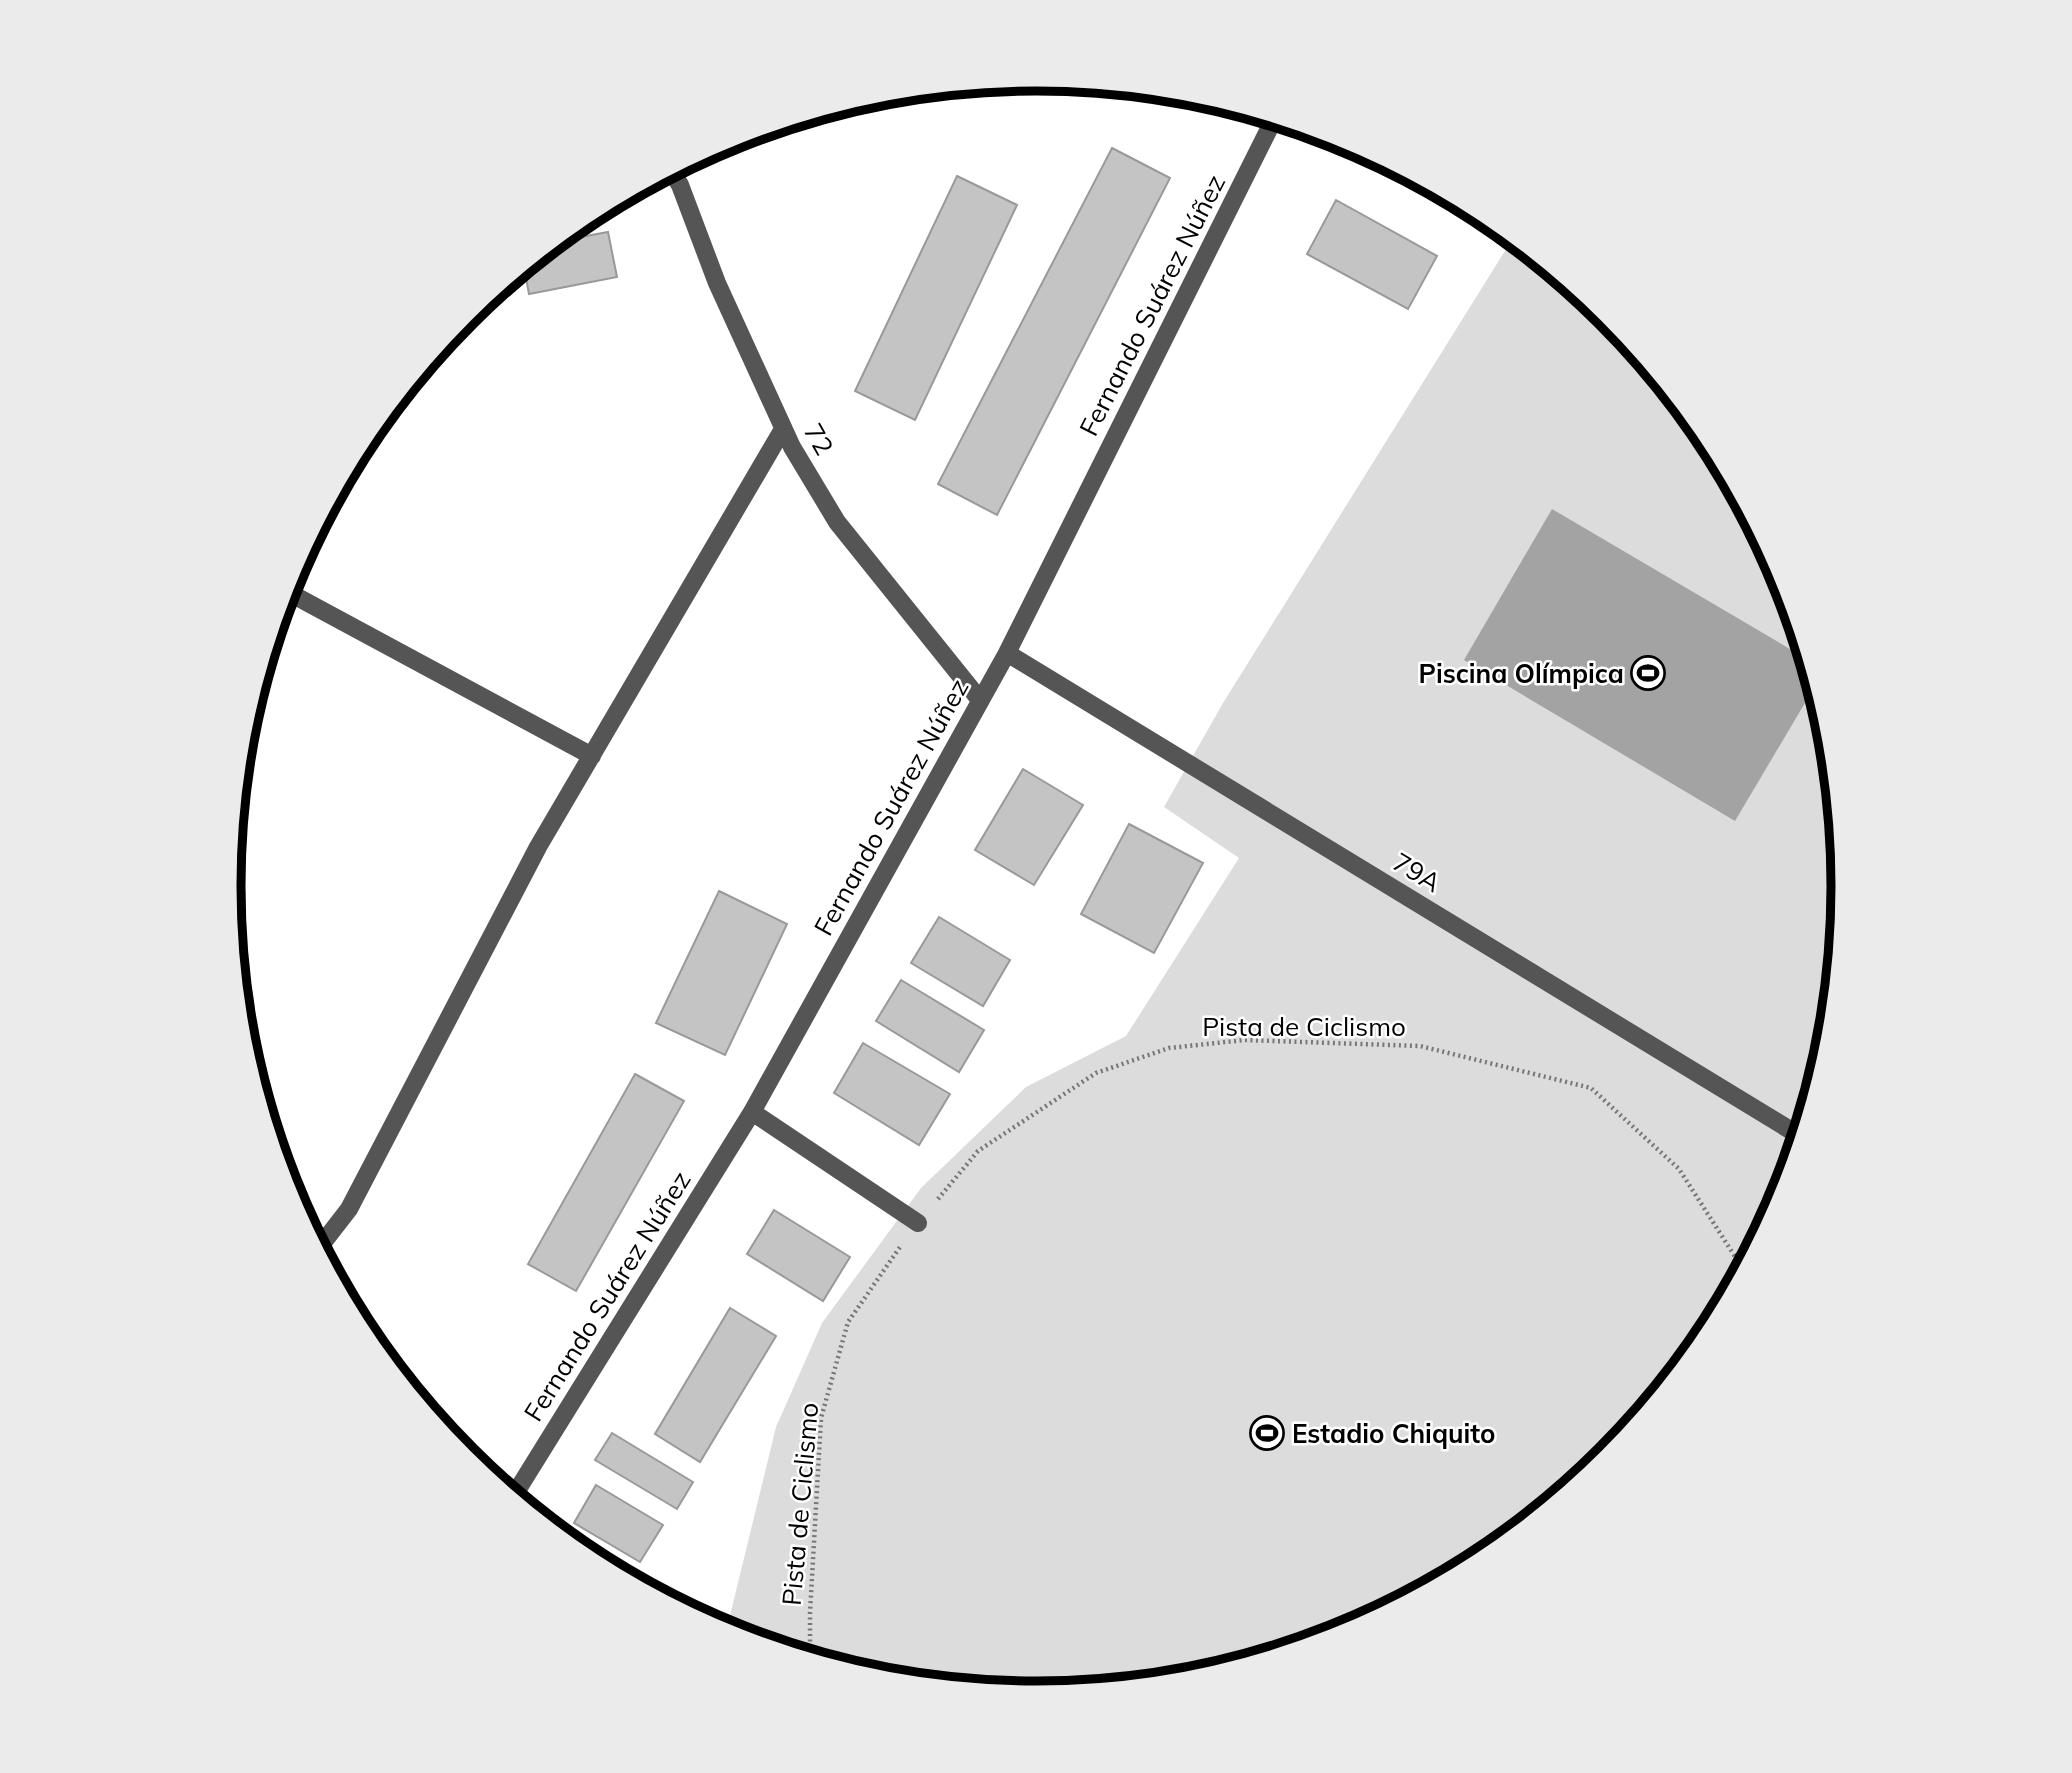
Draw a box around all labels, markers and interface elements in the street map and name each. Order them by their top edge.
street label: Fernando Suárez Núñez [1072,169,1232,441]
street label: 72 [797,417,841,461]
sports icon: Piscina Olímpica [1629,654,1667,692]
place label: Piscina Olímpica [1419,657,1624,690]
street label: Fernando Suárez Núñez [807,673,975,941]
street label: 79A [1387,845,1447,899]
street label: Pista de Ciclismo [1202,1010,1406,1043]
street label: Fernando Suárez Núñez [517,1165,697,1427]
street label: Pista de Ciclismo [775,1401,825,1607]
sports icon: Estadio Chiquito [1248,1414,1286,1452]
place label: Estadio Chiquito [1292,1417,1495,1450]

